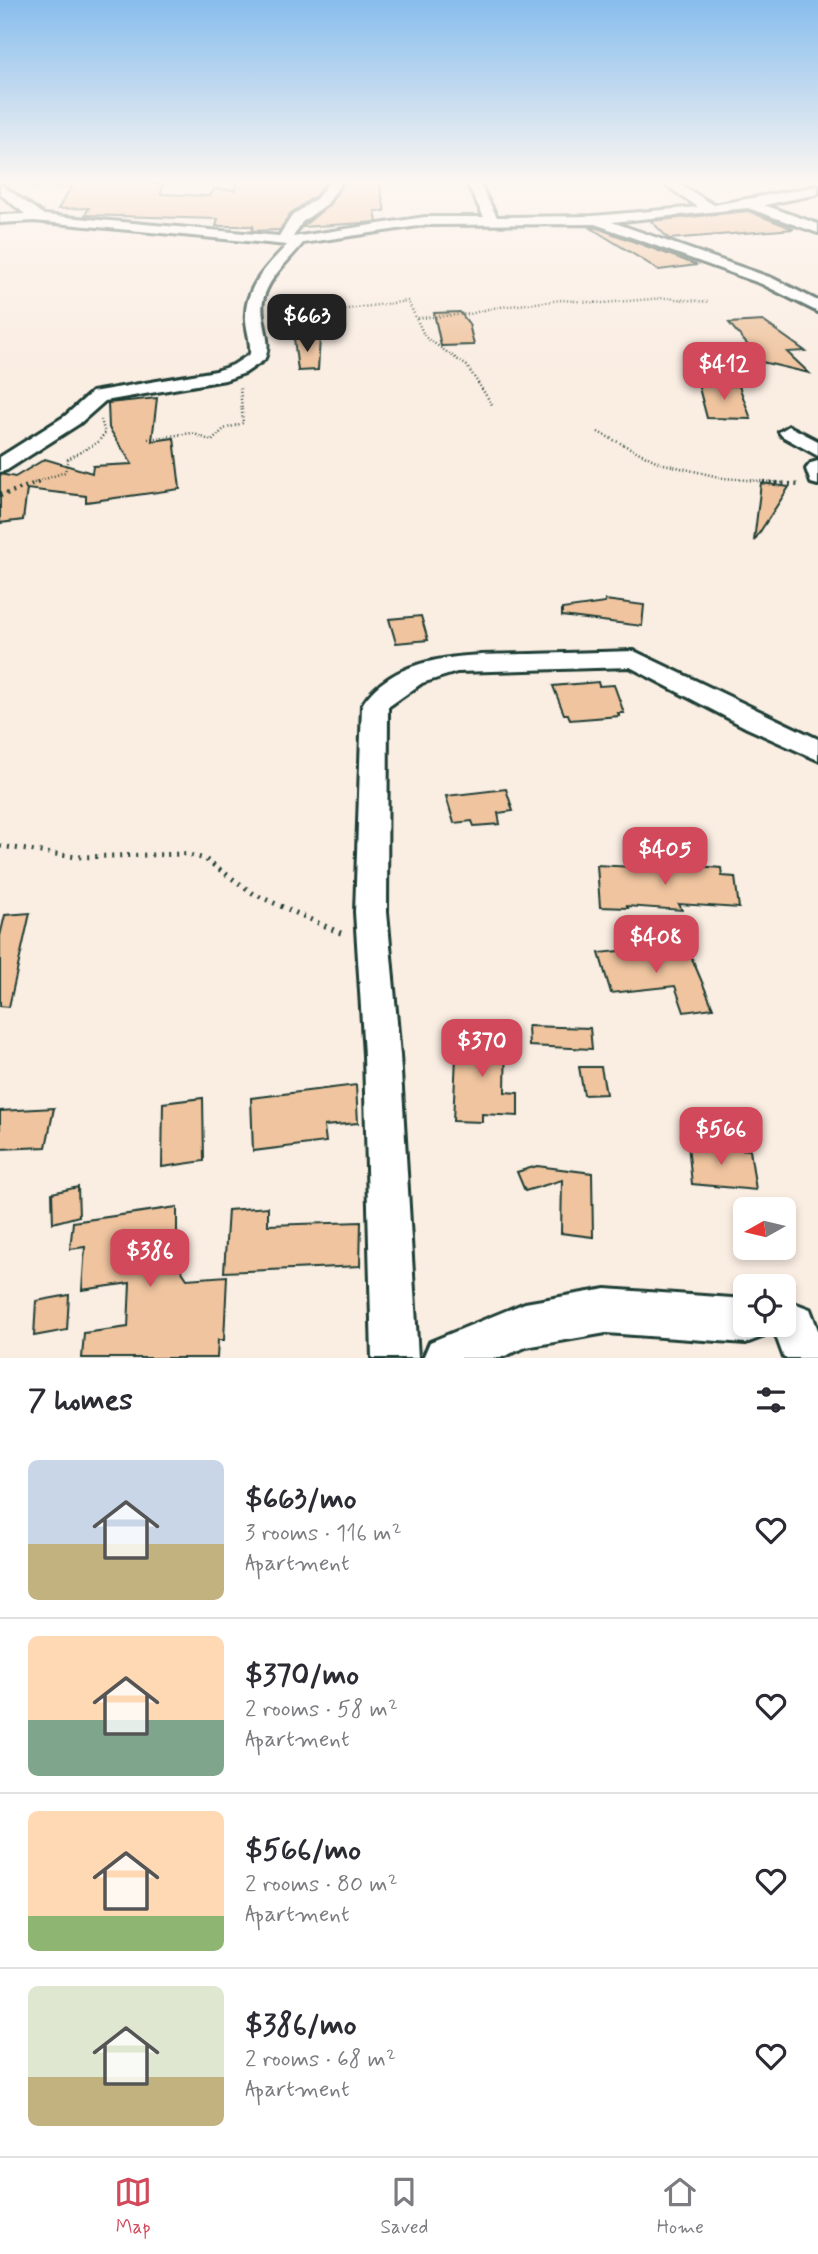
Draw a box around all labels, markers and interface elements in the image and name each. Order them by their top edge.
pin: $663 [266,294,348,354]
text: $663 [283,302,331,332]
pin: $412 [683,342,765,402]
text: $412 [699,350,749,380]
pin: $405 [624,828,706,887]
text: $405 [639,835,691,865]
pin: $408 [615,916,697,975]
text: $408 [630,923,682,953]
pin: $370 [441,1020,523,1079]
text: $370 [457,1027,507,1057]
pin: $566 [680,1108,762,1167]
text: $566 [696,1115,746,1145]
north arrow [733,1197,796,1260]
map controls [733,1197,796,1337]
pin: $386 [109,1230,191,1289]
text: $386 [126,1237,174,1267]
button: locate [733,1274,796,1337]
text: 7 homes [28,1381,133,1420]
icon: filters [752,1381,790,1419]
text: $663/mo [245,1480,357,1519]
icon: home [84,1488,168,1572]
icon: heart [752,1511,790,1549]
text: 3 rooms · 116 m² [245,1519,402,1549]
text: Apartment [245,1549,350,1579]
text: $370/mo [245,1656,359,1695]
icon: home [84,1664,168,1748]
icon: heart [752,1687,790,1725]
text: 2 rooms · 58 m² [245,1695,398,1725]
text: Apartment [245,1725,350,1755]
text: $566/mo [245,1831,361,1870]
icon: home [84,1839,168,1923]
icon: heart [752,1862,790,1900]
text: 2 rooms · 80 m² [245,1870,398,1900]
text: Apartment [245,1900,350,1930]
text: $386/mo [245,2006,357,2045]
icon: home [84,2014,168,2098]
icon: heart [752,2037,790,2075]
text: 2 rooms · 68 m² [245,2045,396,2075]
text: Apartment [245,2075,350,2105]
tab: Map [114,2173,152,2240]
tab: Saved [380,2173,428,2240]
tab: Home [657,2173,704,2240]

